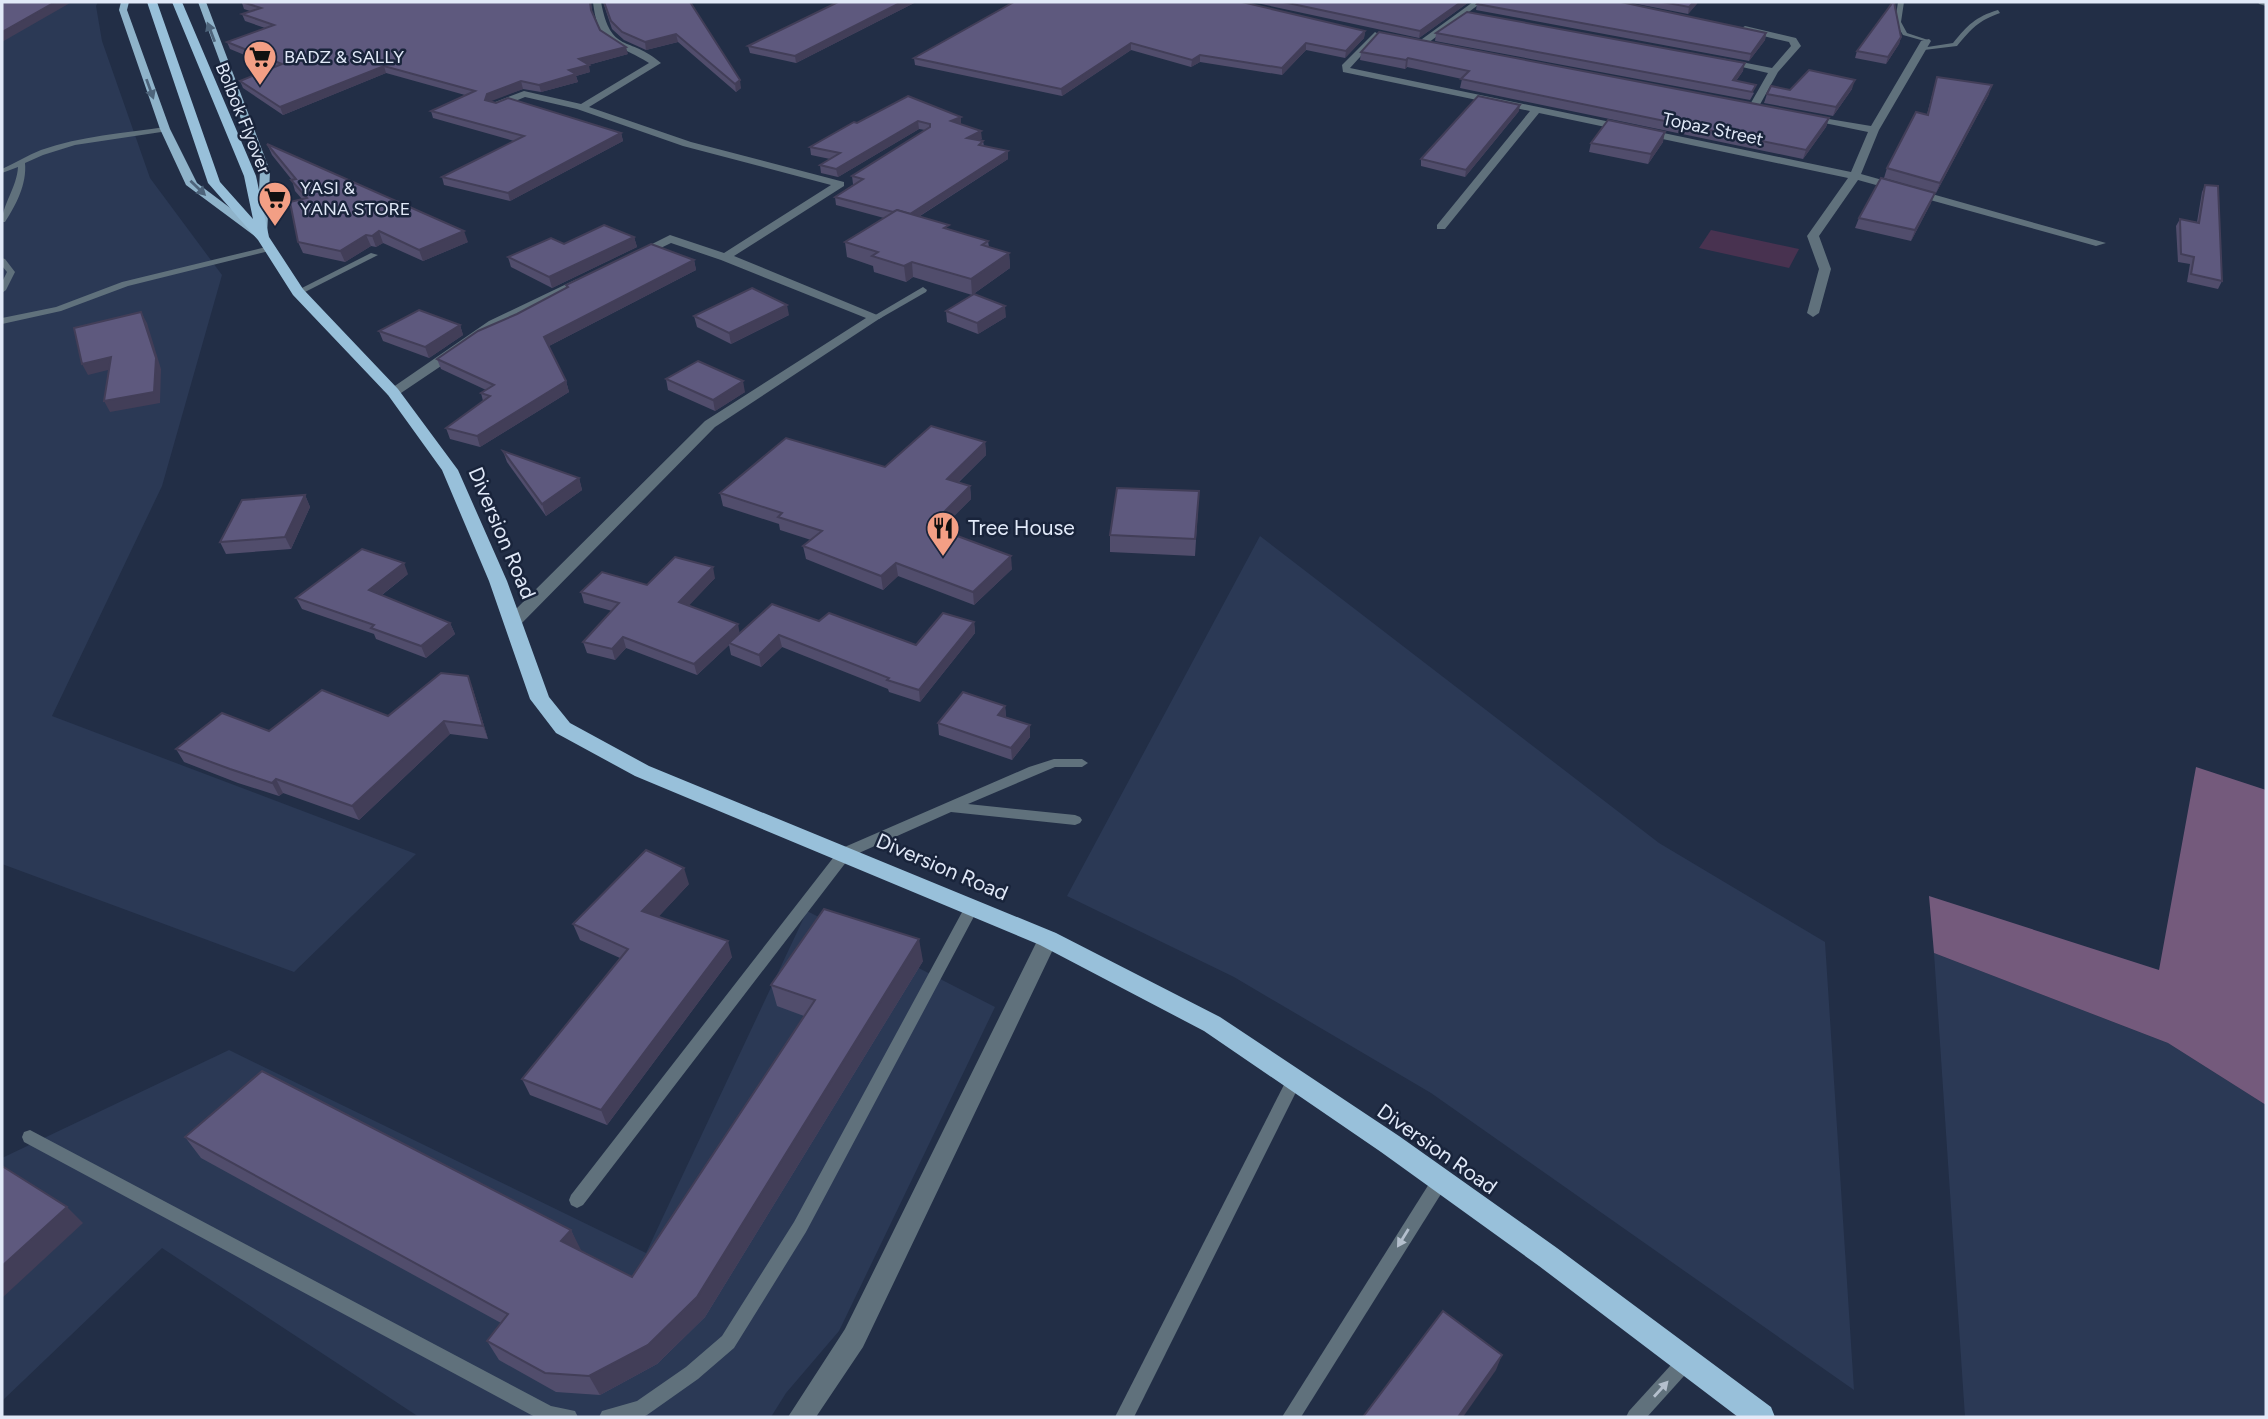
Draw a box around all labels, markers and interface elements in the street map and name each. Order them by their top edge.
one-way arrow [206,22,217,43]
supermarket icon: BADZ & SALLY [241,38,279,87]
place label: BADZ & SALLY [284,46,404,68]
street label: Bolbok Flyover [211,59,275,177]
one-way arrow [145,78,156,99]
street label: Topaz Street [1660,108,1766,150]
place label: YASI & YANA STORE [300,177,411,220]
one-way arrow [189,179,206,195]
supermarket icon: YASI & YANA STORE [256,179,294,228]
street label: Diversion Road [463,463,541,602]
restaurant icon: Tree House [924,509,962,558]
place label: Tree House [968,515,1075,540]
street label: Diversion Road [873,828,1012,906]
street label: Diversion Road [1373,1098,1502,1199]
one-way arrow [1397,1229,1410,1248]
one-way arrow [1653,1380,1668,1397]

